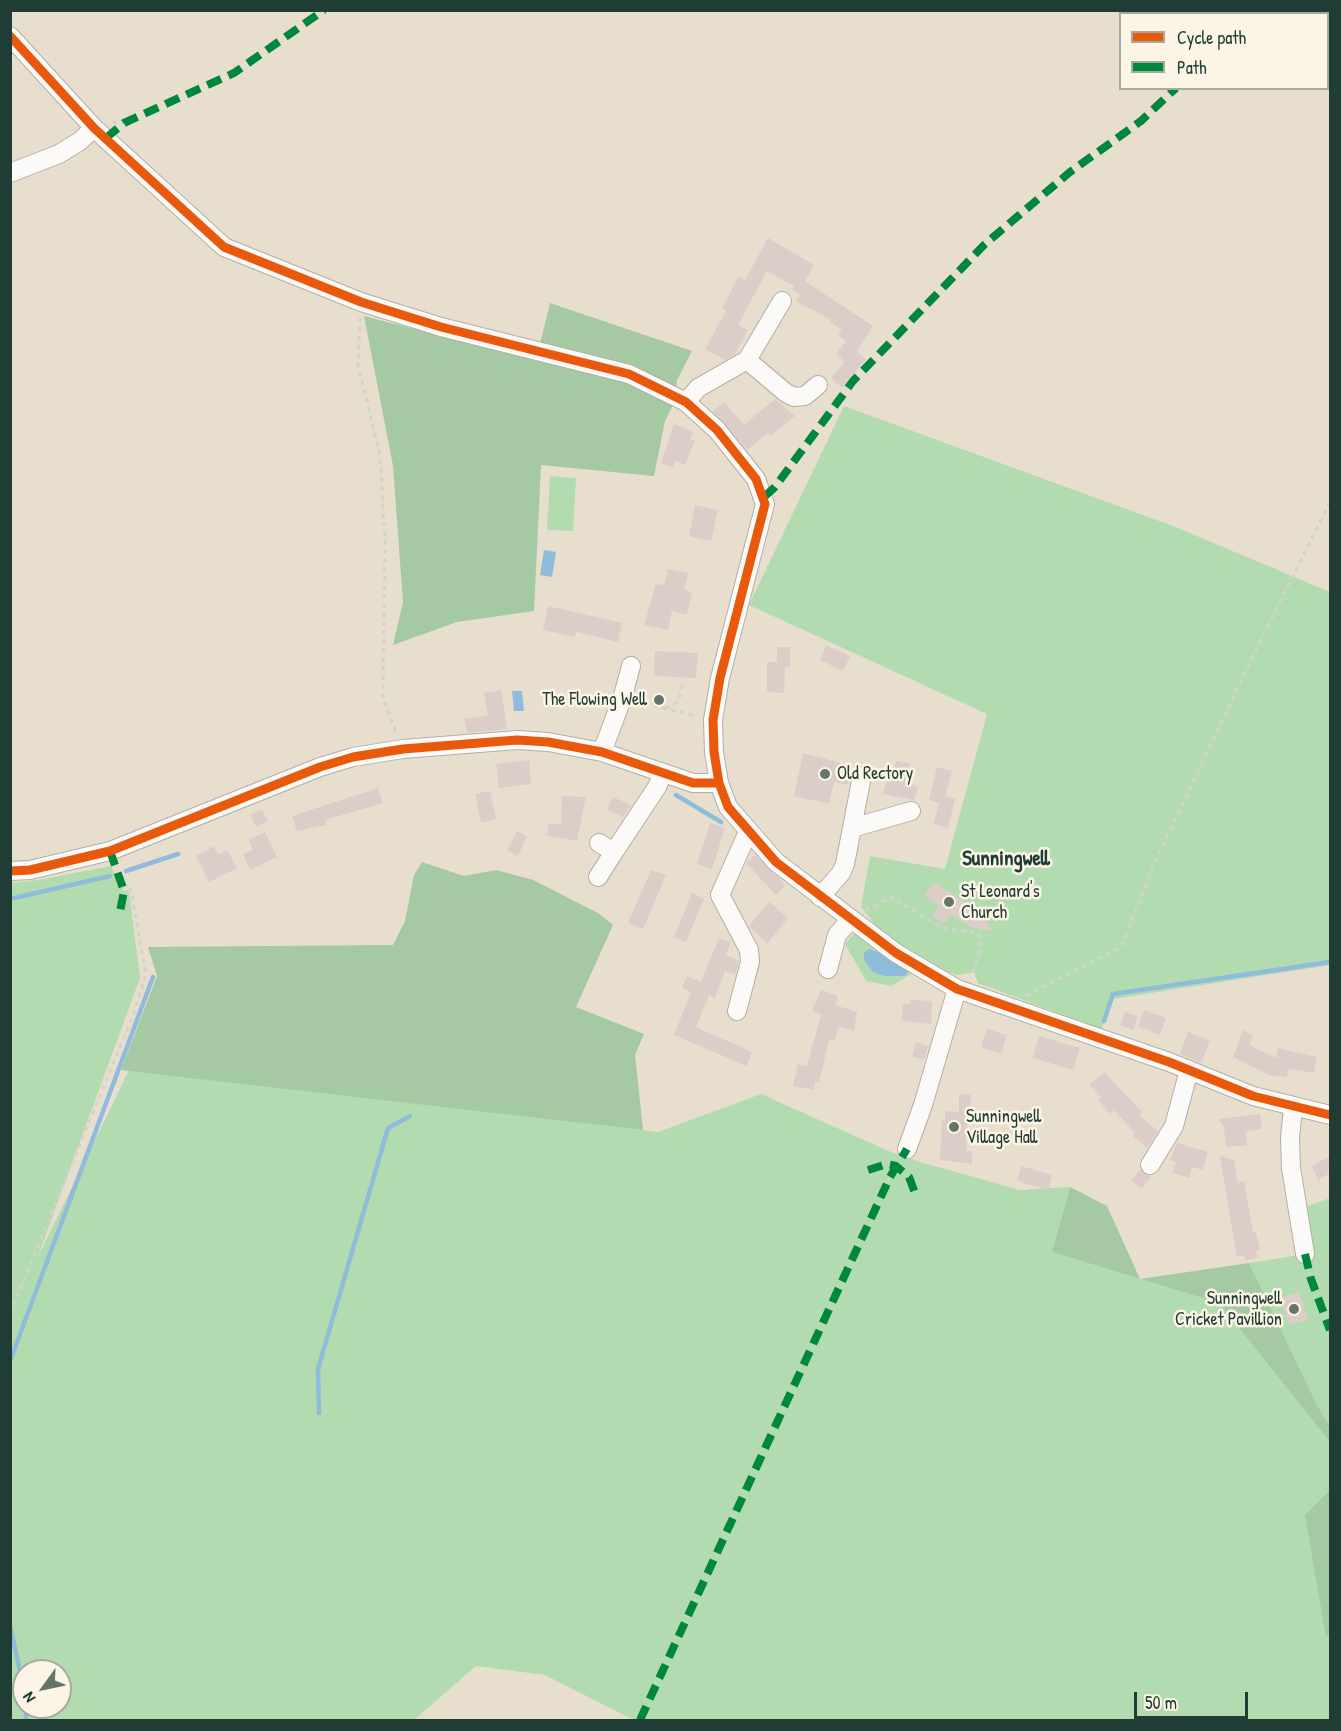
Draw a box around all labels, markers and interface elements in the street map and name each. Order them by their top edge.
legend [1119,12,1329,90]
text: Cycle path [1177,25,1246,50]
text: Path [1177,55,1206,80]
place label: The Flowing Well [542,689,647,711]
marker: The Flowing Well [652,693,666,707]
place label: Old Rectory [837,763,913,785]
marker: Old Rectory [818,767,832,781]
district label: Sunningwell [962,846,1050,872]
place label: St Leonard's Church [961,881,1040,924]
marker: St Leonard's Church [942,895,956,909]
place label: Sunningwell Village Hall [966,1106,1041,1148]
marker: Sunningwell Village Hall [947,1120,961,1134]
place label: Sunningwell Cricket Pavillion [1175,1288,1282,1330]
marker: Sunningwell Cricket Pavillion [1287,1302,1301,1316]
north arrow [12,1659,72,1719]
scale bar [1137,1680,1251,1718]
text: N [17,1688,40,1707]
text: 50 m [1145,1690,1177,1715]

